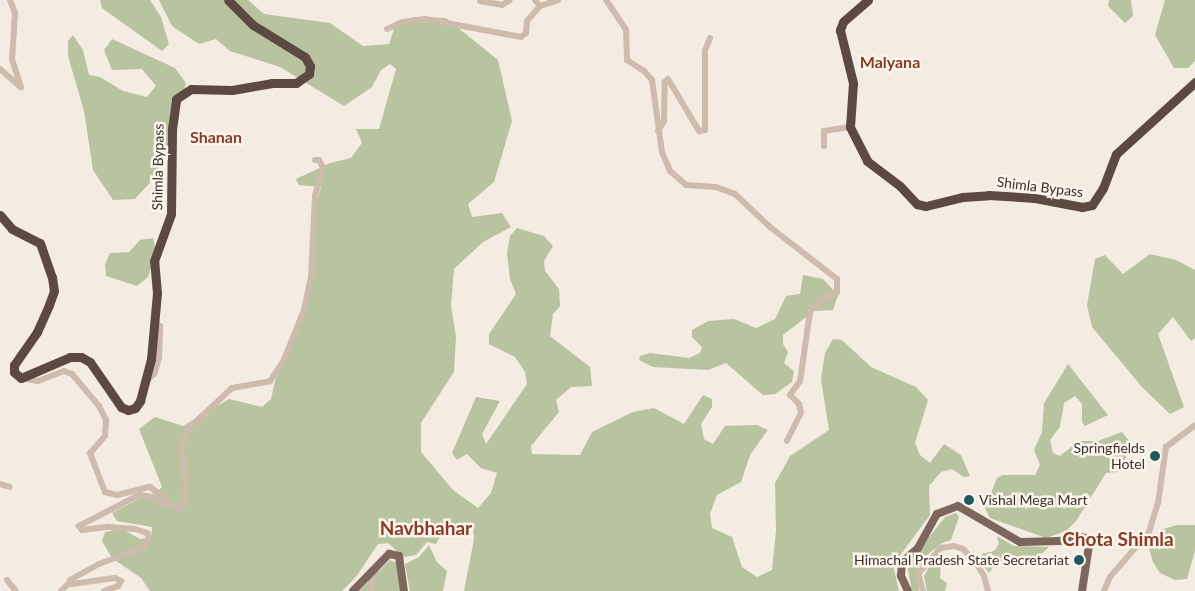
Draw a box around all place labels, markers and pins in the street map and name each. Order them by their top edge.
place label: Springfields Hotel [1074,440,1145,472]
marker: Springfields Hotel [1149,450,1161,462]
place label: Vishal Mega Mart [979,492,1087,508]
marker: Vishal Mega Mart [963,494,975,506]
place label: Himachal Pradesh State Secretariat [854,552,1069,568]
marker: Himachal Pradesh State Secretariat [1073,554,1085,566]

